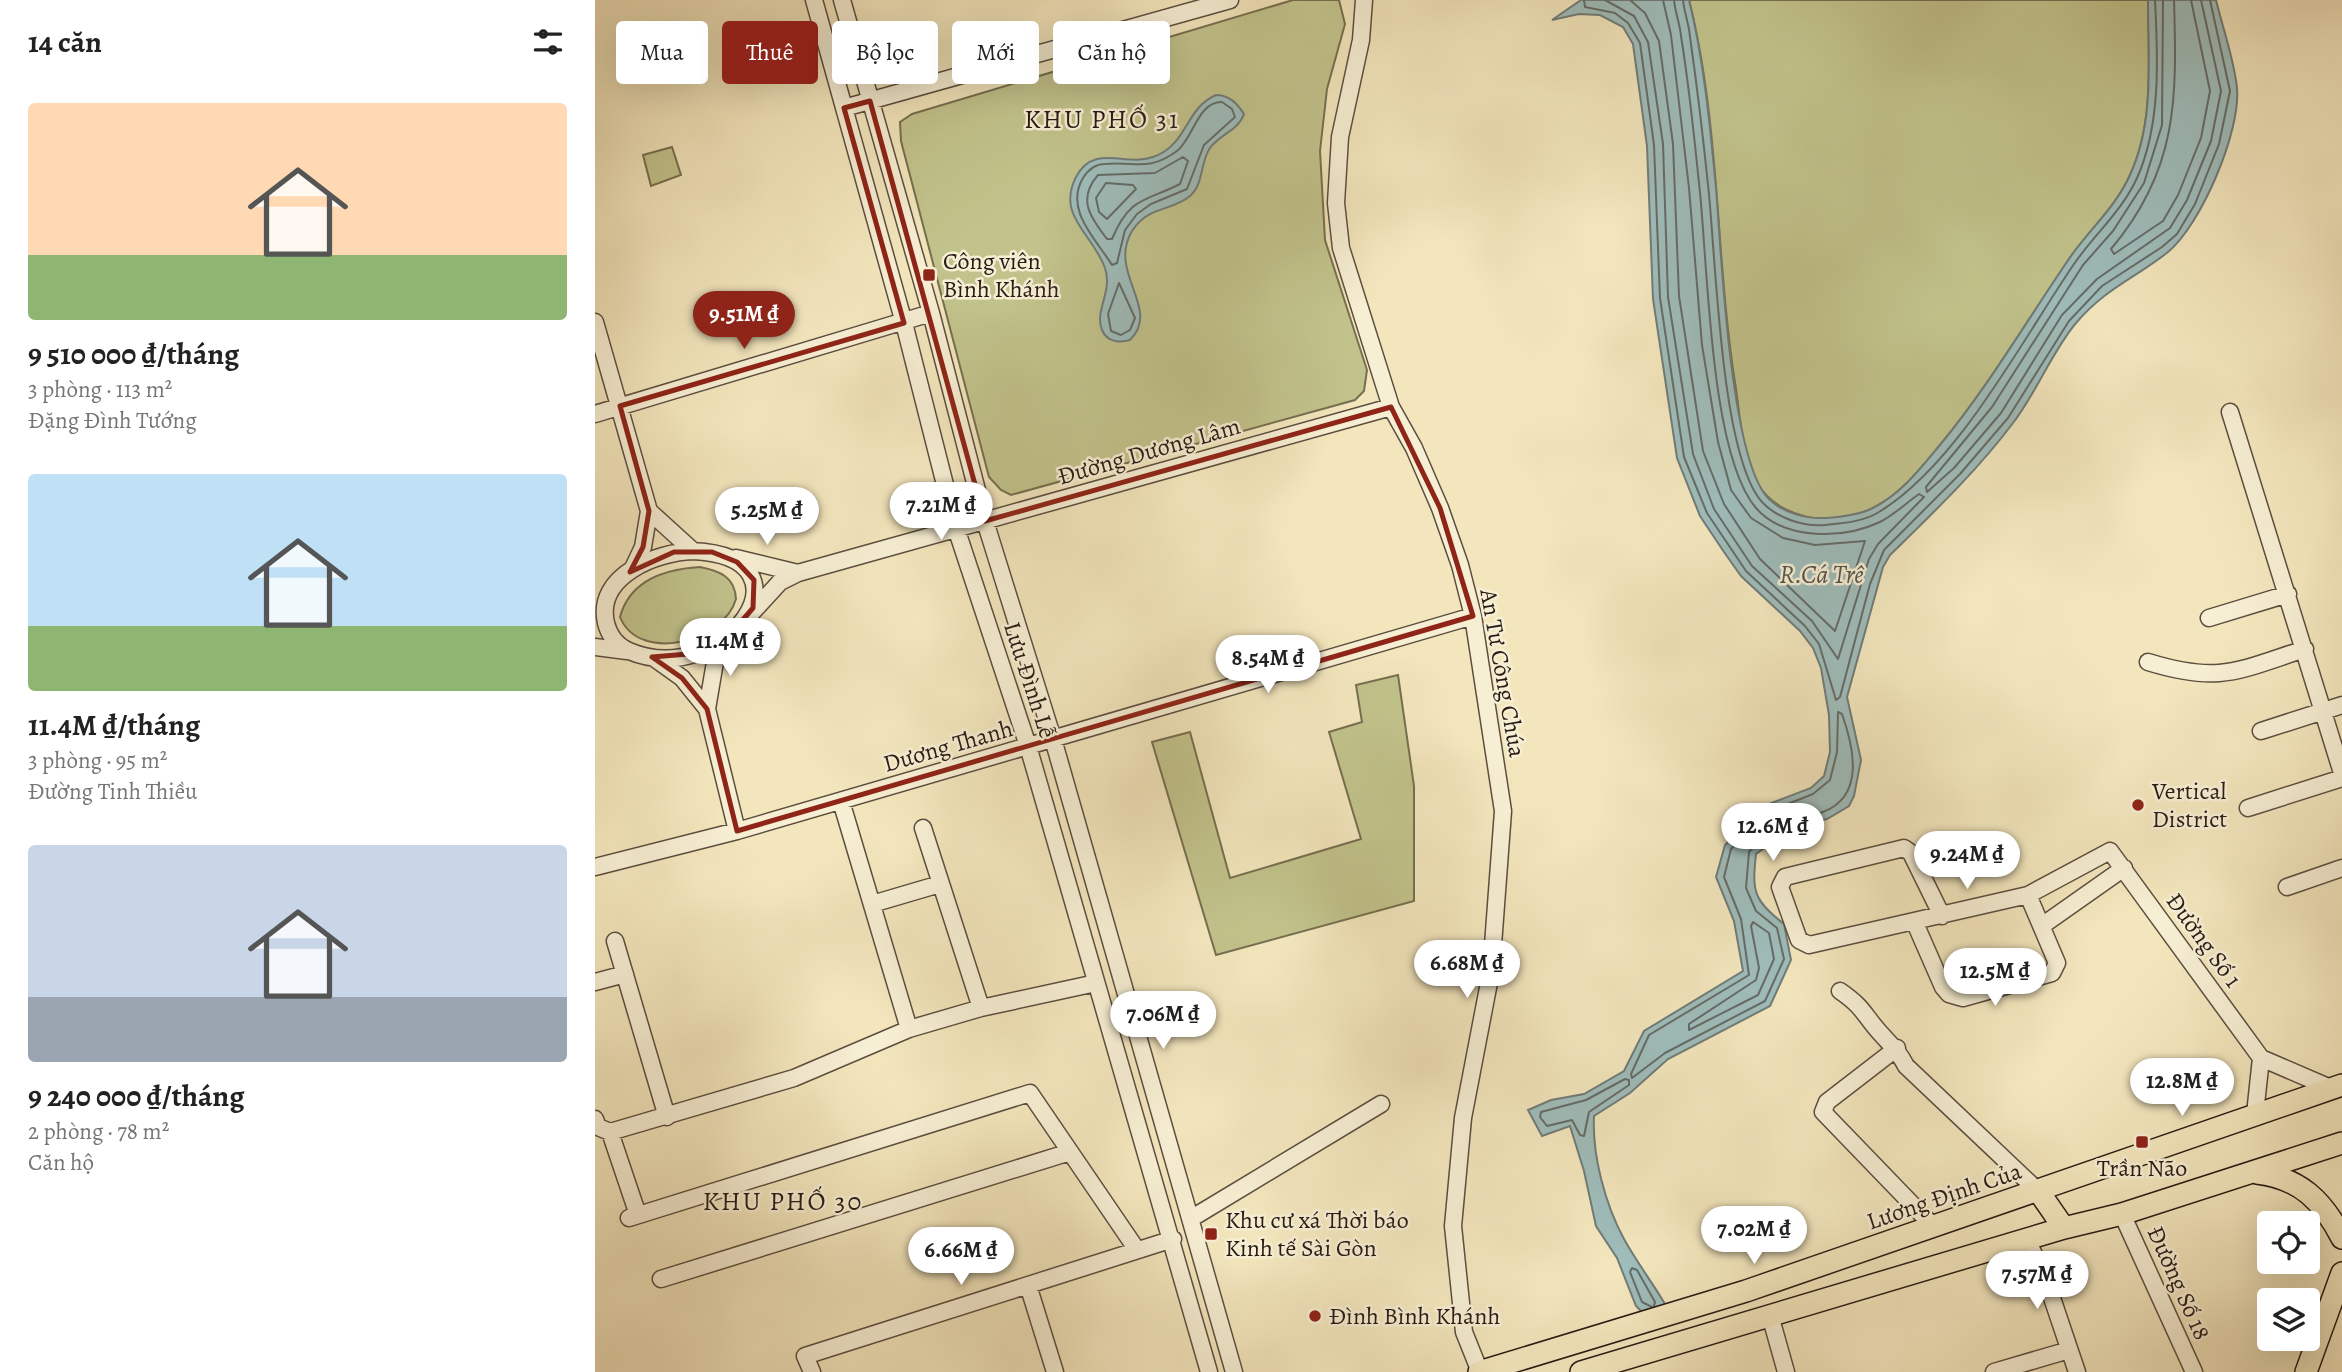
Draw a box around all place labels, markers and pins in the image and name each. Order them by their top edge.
place label: Công viên Bình Khánh [943,245,1060,305]
marker: Công viên Bình Khánh [921,267,937,283]
pin: 9.51M ₫ [679,292,809,351]
pin: 7.21M ₫ [876,482,1006,542]
pin: 5.25M ₫ [702,488,832,547]
pin: 11.4M ₫ [665,618,795,678]
pin: 8.54M ₫ [1203,636,1333,695]
place label: Vertical District [2151,775,2227,835]
marker: Vertical District [2130,797,2146,813]
pin: 12.6M ₫ [1708,804,1838,863]
pin: 9.24M ₫ [1902,832,2032,891]
pin: 6.68M ₫ [1402,940,1532,1000]
pin: 12.5M ₫ [1930,948,2060,1008]
pin: 7.06M ₫ [1098,992,1228,1051]
pin: 12.8M ₫ [2117,1058,2247,1118]
marker: Trần Não [2134,1134,2150,1150]
place label: Trần Não [2097,1152,2187,1184]
place label: Khu cư xá Thời báo Kinh tế Sài Gòn [1225,1204,1409,1264]
pin: 7.02M ₫ [1689,1206,1819,1266]
marker: Khu cư xá Thời báo Kinh tế Sài Gòn [1203,1226,1219,1242]
pin: 6.66M ₫ [896,1228,1026,1287]
pin: 7.57M ₫ [1972,1252,2102,1311]
place label: Đình Bình Khánh [1329,1300,1500,1332]
marker: Đình Bình Khánh [1307,1308,1323,1324]

